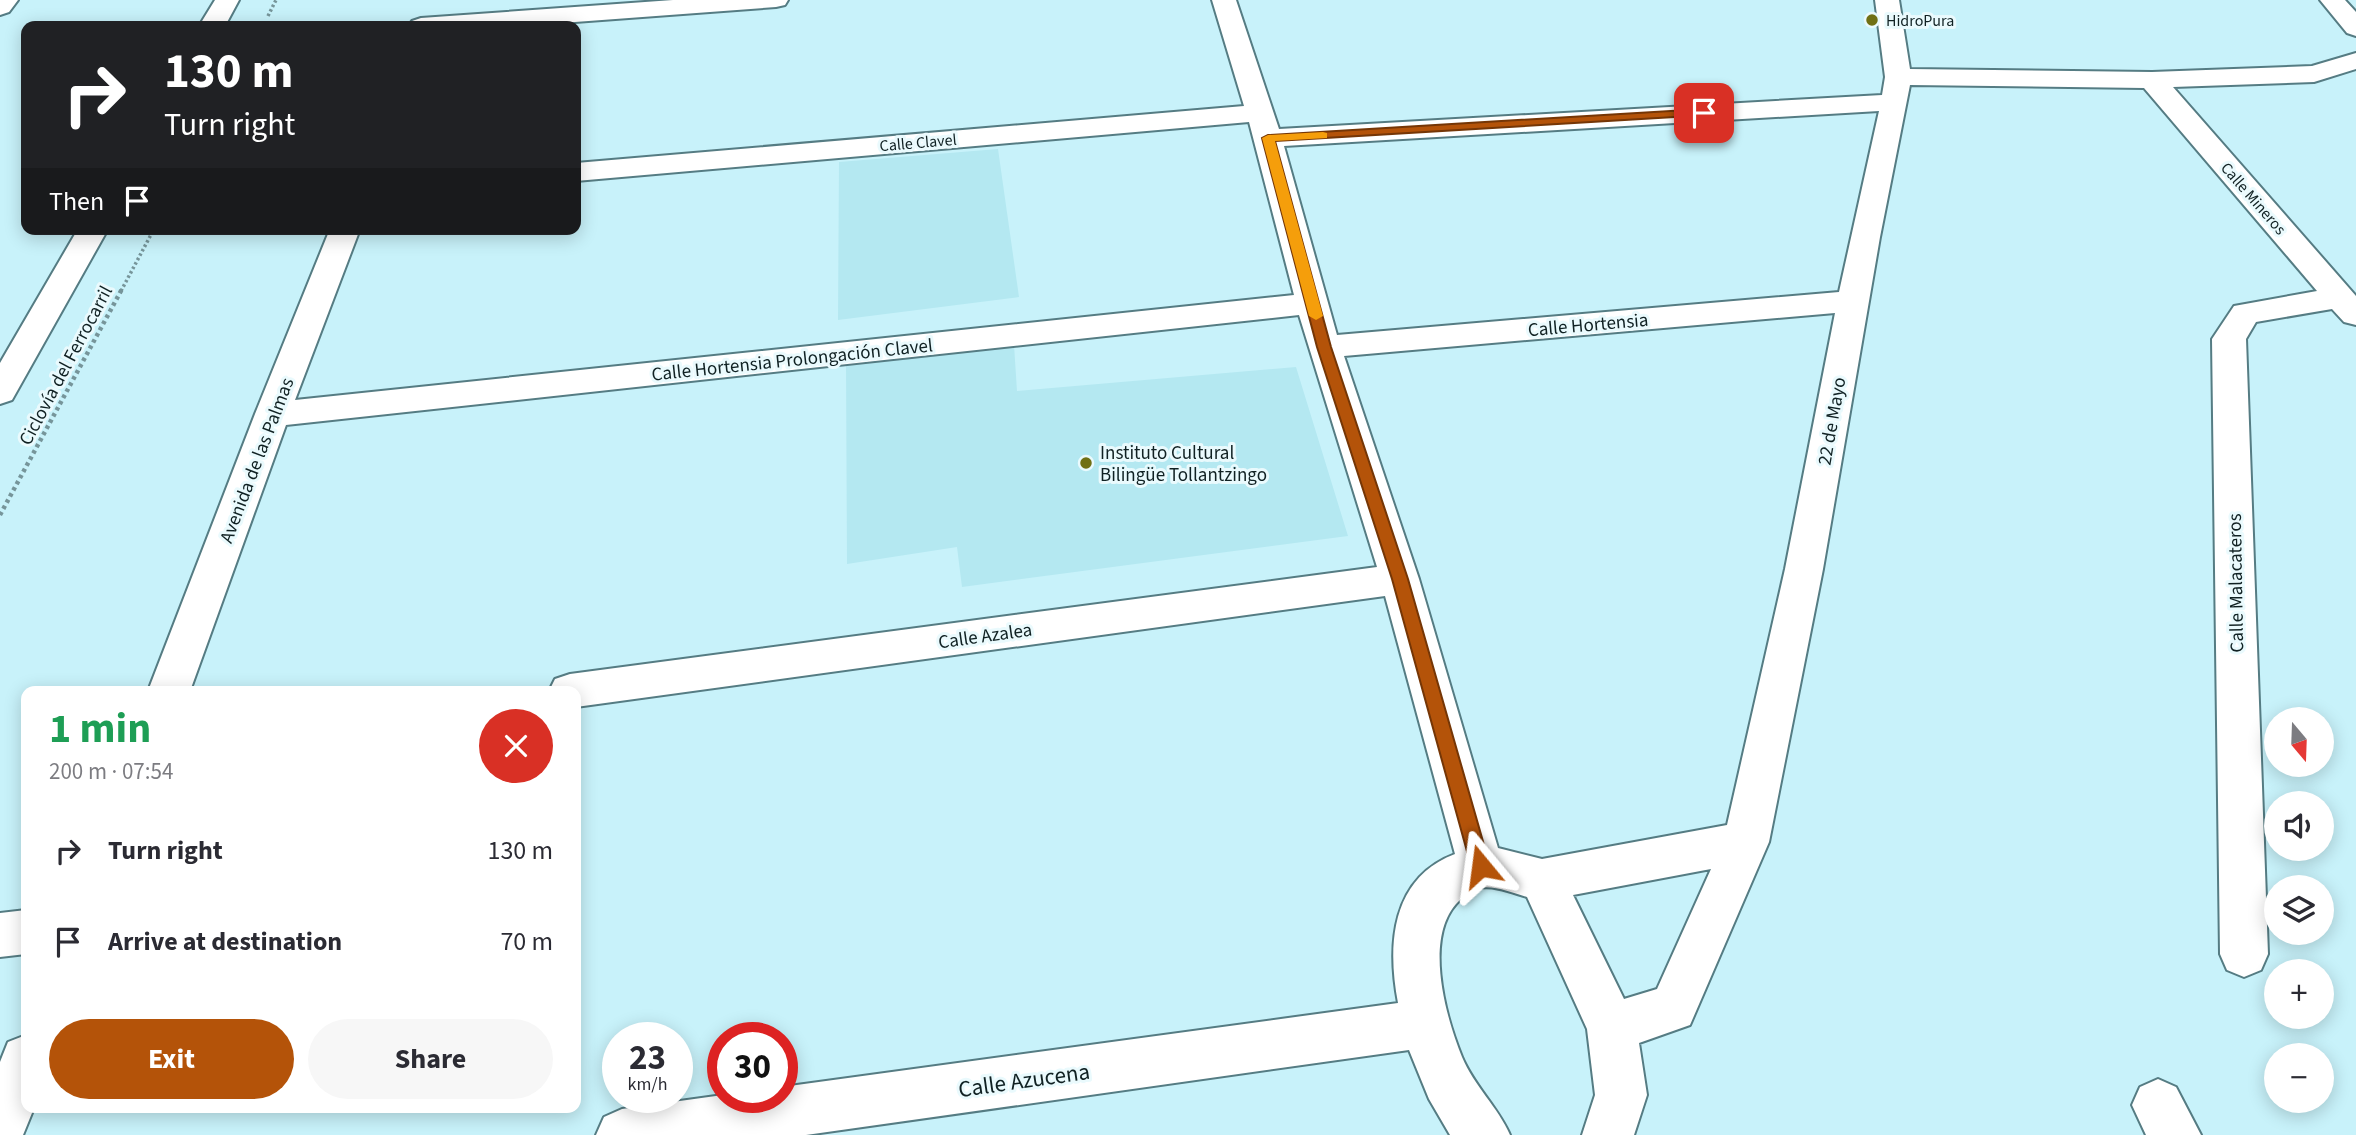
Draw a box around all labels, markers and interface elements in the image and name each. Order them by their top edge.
place label: HidroPura [1886,10,1954,32]
marker: HidroPura [1864,12,1880,28]
text: 130 m [164,37,293,107]
icon: right [49,49,140,140]
pin [1674,83,1734,143]
icon: arrive [1685,94,1723,132]
text: Turn right [164,102,295,148]
street label: Calle Clavel [879,129,958,157]
street label: Calle Mineros [2216,158,2291,240]
icon: arrive [118,182,156,220]
text: Then [49,183,104,220]
street label: Ciclovía del Ferrocarril [13,281,120,450]
street label: Calle Hortensia [1527,307,1649,344]
street label: Calle Hortensia Prolongación Clavel [650,332,934,389]
street label: Avenida de las Palmas [213,374,301,547]
street label: 22 de Mayo [1811,375,1853,467]
place label: Instituto Cultural Bilingüe Tollantzingo [1100,440,1267,489]
marker: Instituto Cultural Bilingüe Tollantzingo [1078,455,1094,471]
street label: Calle Malacateros [2222,513,2251,653]
street label: Calle Azalea [937,617,1034,656]
text: 1 min [49,699,151,759]
north arrow [2264,707,2334,777]
map controls [2264,707,2334,1113]
button: close [479,709,553,783]
text: 200 m · 07:54 [49,755,173,788]
button: sound [2264,791,2334,861]
position arrow [1444,829,1518,903]
icon: right [49,832,87,870]
text: Turn right [108,832,223,869]
text: 130 m [487,832,553,869]
button: layers [2264,875,2334,945]
icon: arrive [49,923,87,961]
text: Arrive at destination [108,923,342,960]
text: 70 m [500,923,553,960]
button: + [2264,959,2334,1029]
button: Exit [49,1019,294,1099]
button: Share [308,1019,553,1099]
speed limit sign: 30 [707,1022,798,1113]
text: 23 [629,1033,666,1083]
button: − [2264,1043,2334,1113]
street label: Calle Azucena [956,1055,1092,1106]
text: km/h [628,1072,667,1097]

